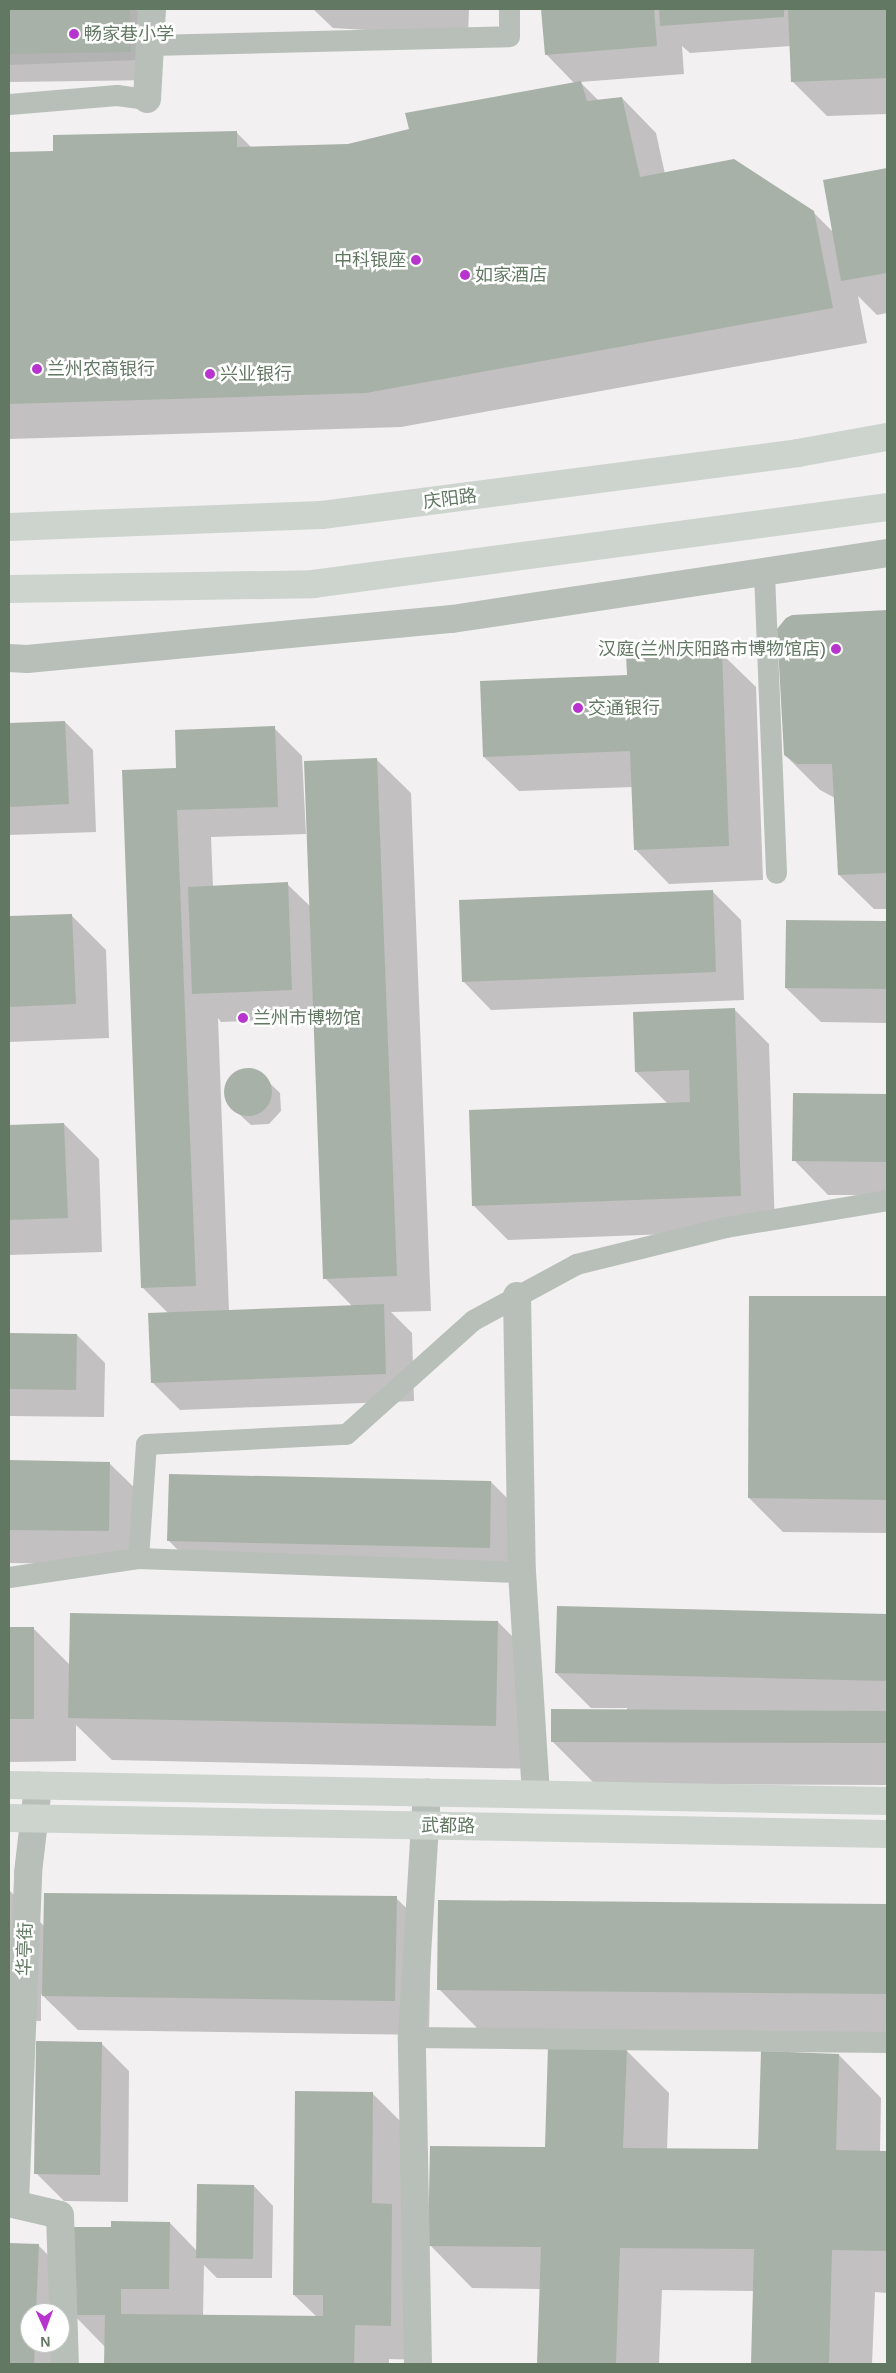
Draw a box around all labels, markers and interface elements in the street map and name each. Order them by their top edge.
place label: 畅家巷小学 [84,23,174,45]
marker: 畅家巷小学 [68,28,80,40]
place label: 中科银座 [334,249,406,271]
marker: 中科银座 [410,254,422,266]
place label: 如家酒店 [475,264,547,286]
marker: 如家酒店 [459,269,471,281]
place label: 兰州农商银行 [47,358,155,380]
marker: 兰州农商银行 [31,363,43,375]
place label: 兴业银行 [220,363,292,385]
marker: 兴业银行 [204,368,216,380]
street label: 庆阳路 [422,485,478,513]
place label: 汉庭(兰州庆阳路市博物馆店) [598,638,826,660]
marker: 汉庭(兰州庆阳路市博物馆店) [830,643,842,655]
place label: 交通银行 [588,697,660,719]
marker: 交通银行 [572,702,584,714]
place label: 兰州市博物馆 [253,1007,361,1029]
marker: 兰州市博物馆 [237,1012,249,1024]
street label: 武都路 [421,1815,475,1837]
street label: 华亭街 [13,1922,37,1976]
north arrow [20,2303,70,2353]
text: N [40,2334,51,2350]

